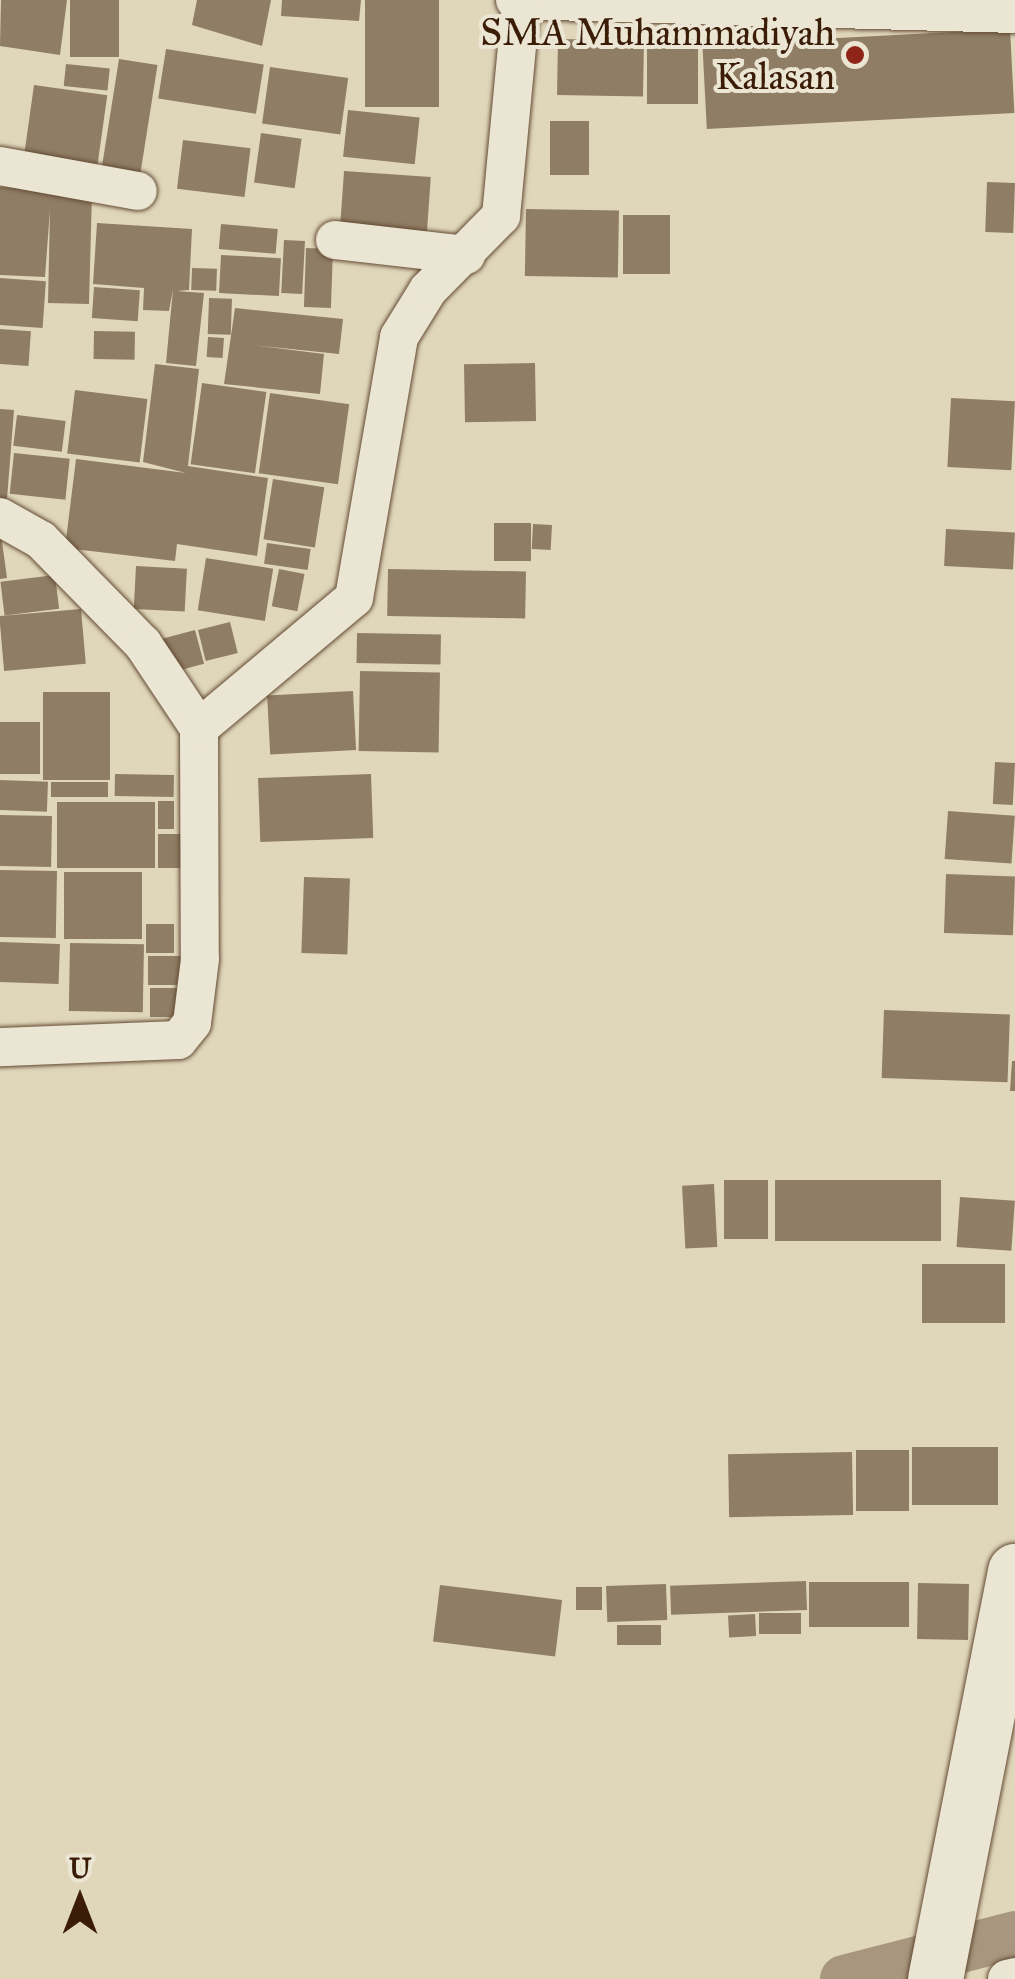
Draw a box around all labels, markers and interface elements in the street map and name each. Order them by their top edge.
place label: SMA Muhammadiyah Kalasan [480,10,835,100]
marker: SMA Muhammadiyah Kalasan [844,44,866,66]
north arrow [30,1849,130,1949]
text: U [69,1851,91,1886]

